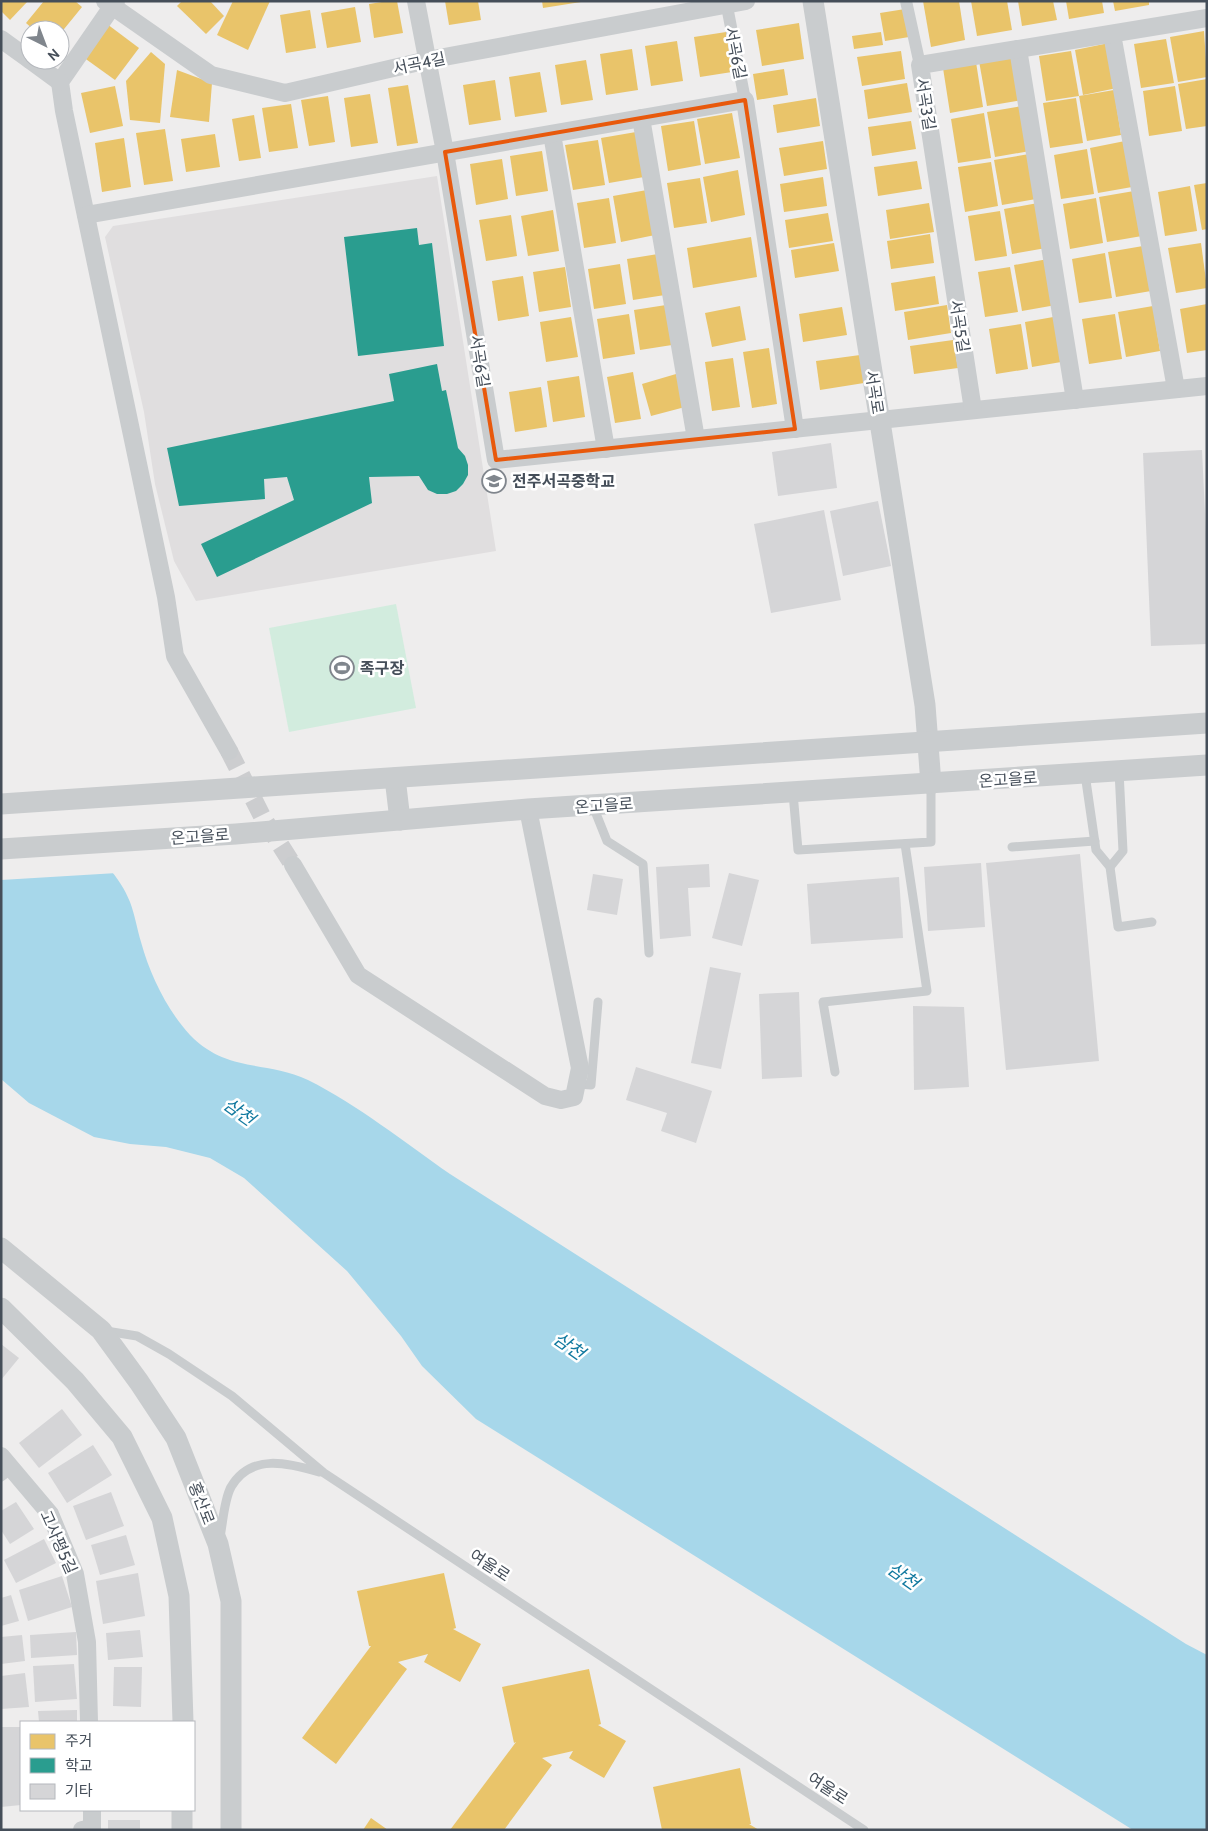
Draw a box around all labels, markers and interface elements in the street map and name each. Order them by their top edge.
north arrow [20,20,70,70]
street label: 서곡6길 [721,25,750,81]
text: N [44,45,63,65]
street label: 서곡4길 [391,49,447,78]
street label: 서곡3길 [912,77,939,132]
street label: 서곡5길 [946,299,973,354]
street label: 서곡6길 [466,333,493,389]
street label: 서곡로 [862,369,887,416]
school or university icon: 전주서곡중학교 [481,468,507,494]
place label: 전주서곡중학교 [512,472,615,491]
sports icon: 족구장 [329,655,355,681]
place label: 족구장 [360,659,404,678]
street label: 온고을로 [978,768,1038,791]
street label: 온고을로 [574,794,634,817]
street label: 온고을로 [170,825,230,848]
water label: 삼천 [219,1093,261,1132]
water label: 삼천 [549,1327,591,1366]
street label: 홍산로 [185,1479,218,1527]
street label: 고사평5길 [36,1507,81,1577]
street label: 여울로 [466,1545,514,1586]
water label: 삼천 [883,1557,925,1596]
legend [20,1721,195,1811]
text: 주거 [65,1732,93,1750]
text: 학교 [65,1757,93,1775]
street label: 여울로 [804,1768,852,1809]
text: 기타 [65,1782,93,1800]

